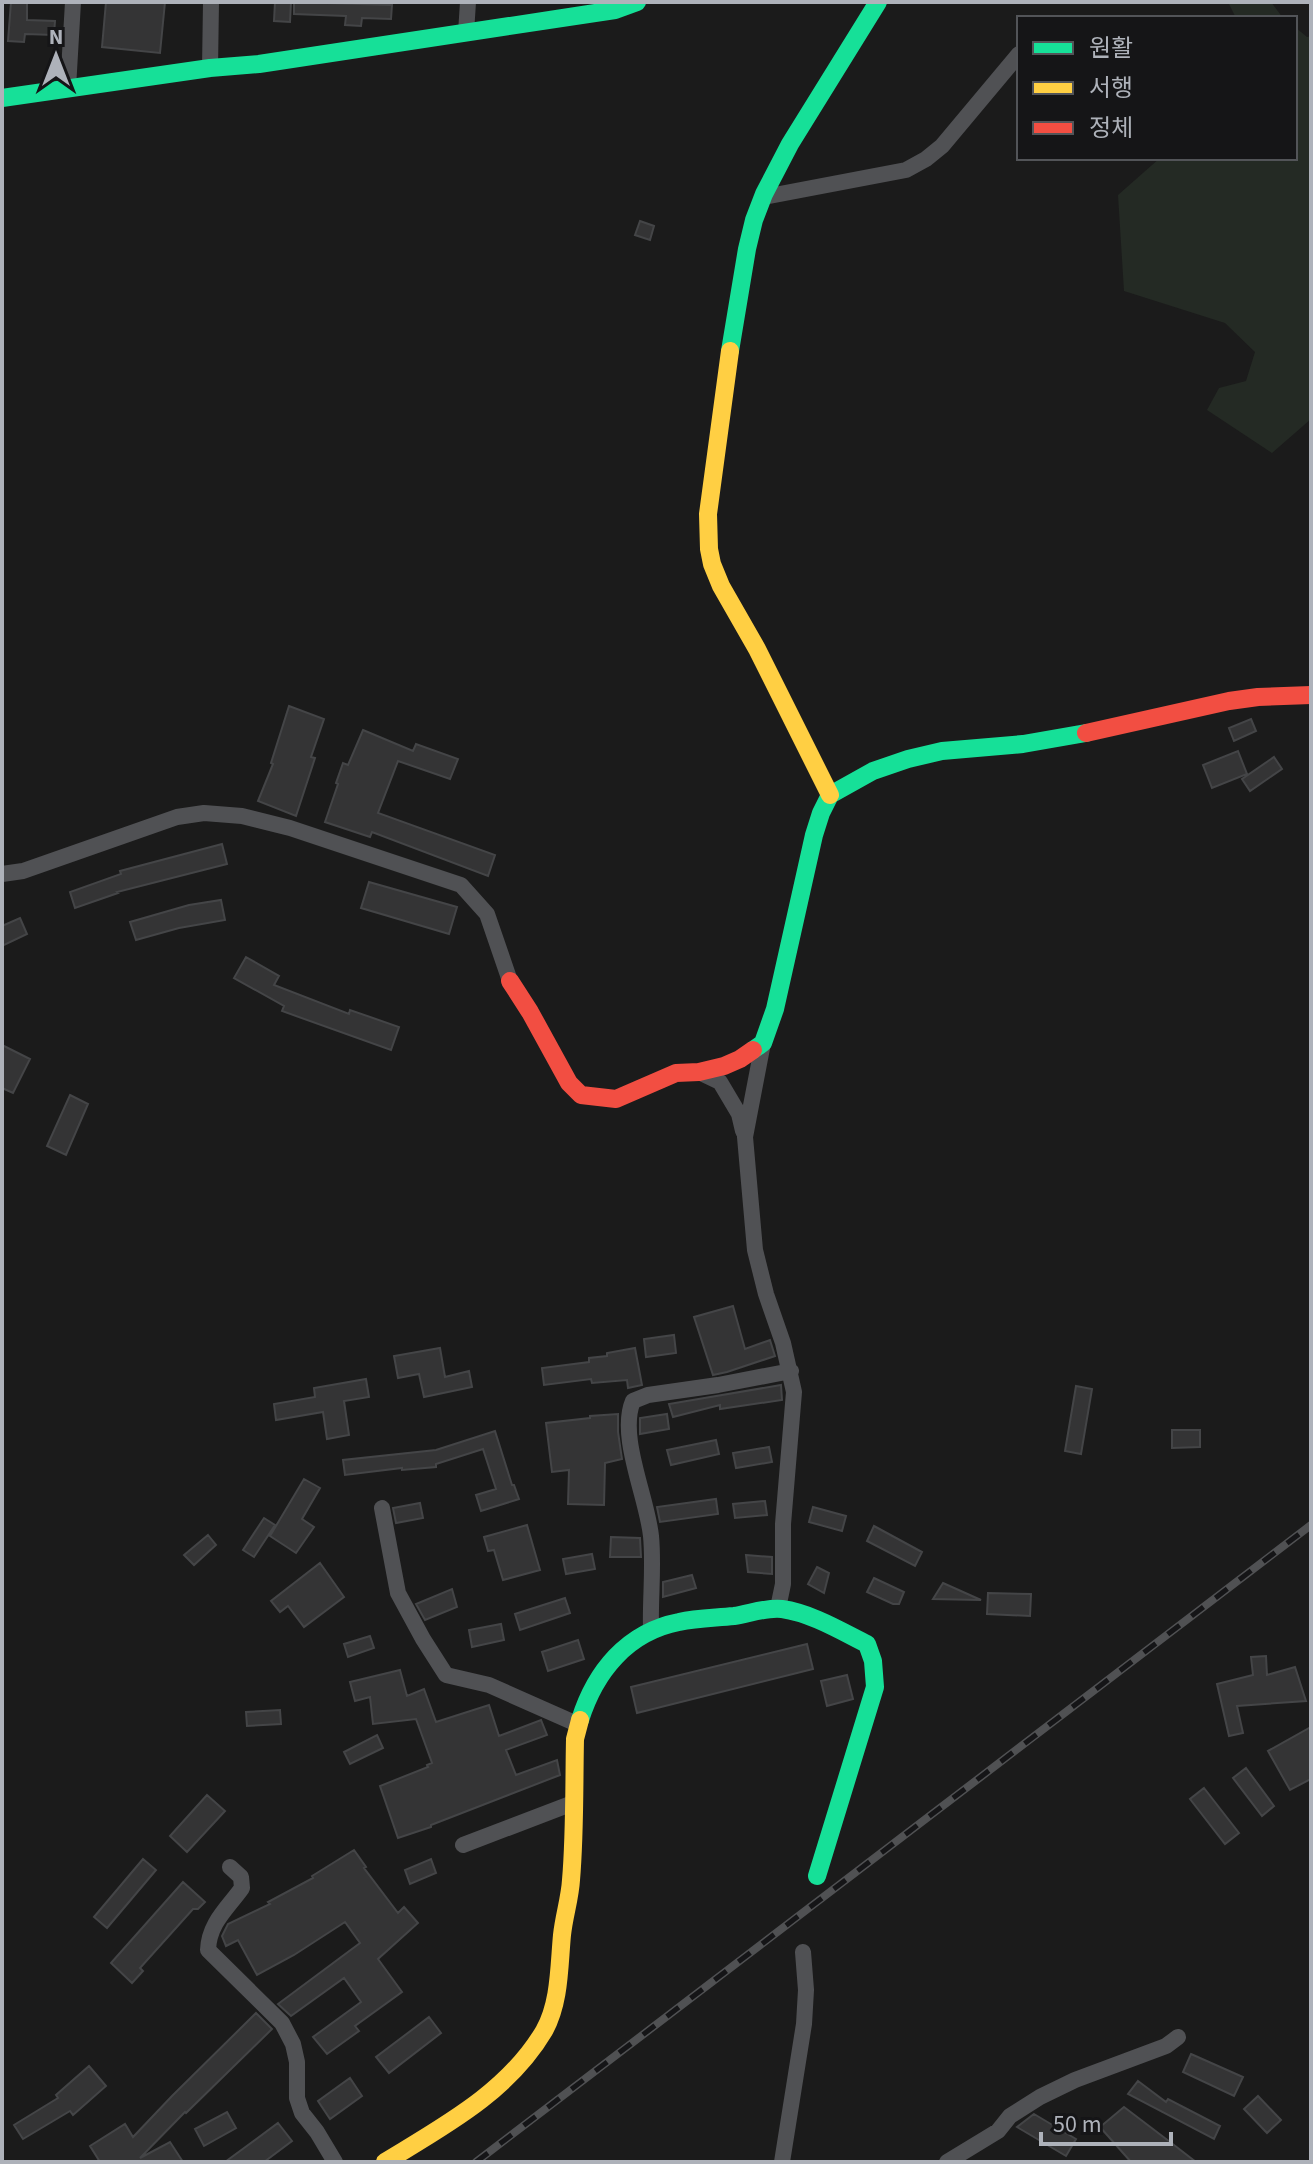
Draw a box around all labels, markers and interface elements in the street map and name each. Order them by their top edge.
north arrow [16,16,96,96]
legend [1017,16,1297,160]
text: N [49,21,63,53]
text: 원활 [1089,31,1133,66]
text: 서행 [1089,71,1133,106]
text: 정체 [1089,111,1133,146]
scale bar [1041,2096,1171,2146]
text: 50 m [1053,2107,1102,2142]

